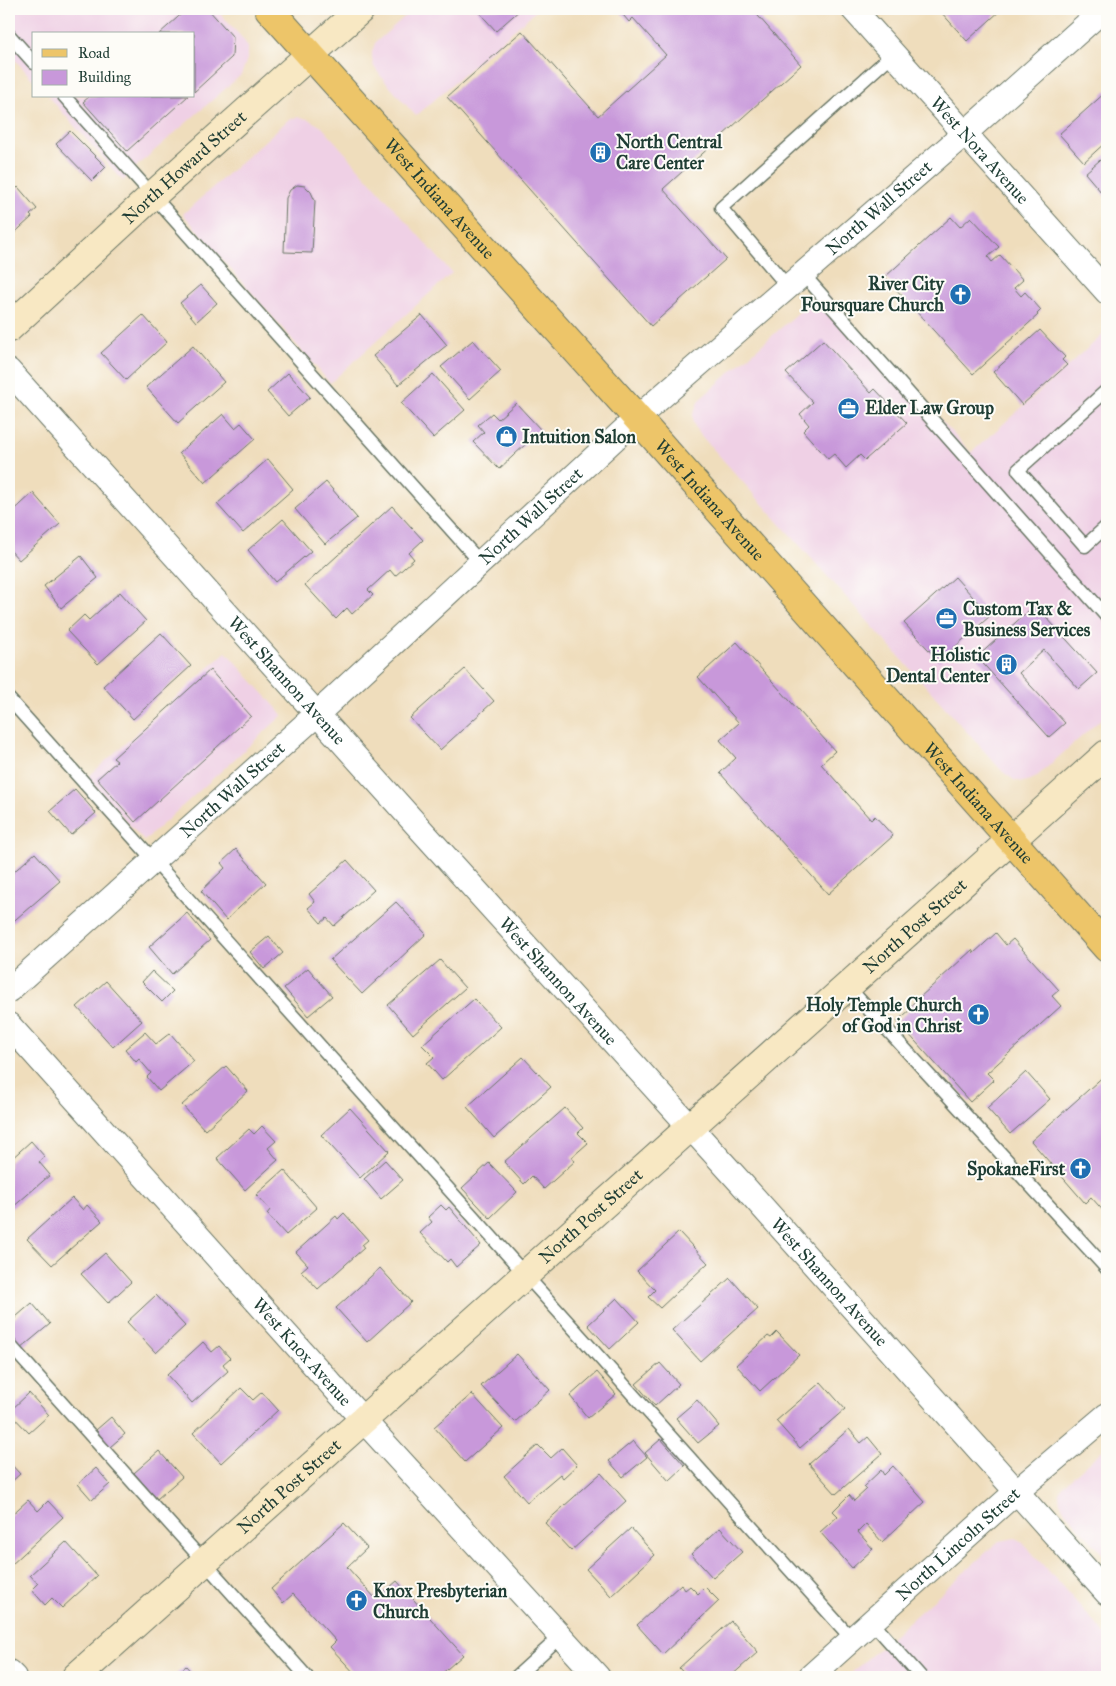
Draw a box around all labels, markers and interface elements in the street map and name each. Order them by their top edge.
legend [32,32,195,98]
text: Road [78,44,110,62]
text: Building [78,68,132,86]
street label: West Nora Avenue [926,92,1034,209]
street label: North Howard Street [118,105,252,229]
place label: North Central Care Center [616,131,723,174]
street label: West Indiana Avenue [379,134,500,264]
building icon: North Central Care Center [588,140,612,164]
street label: North Wall Street [821,155,937,260]
place label: River City Foursquare Church [801,273,946,317]
church icon: River City Foursquare Church [948,282,972,306]
office icon: Elder Law Group [837,396,861,420]
place label: Elder Law Group [865,397,994,420]
shop icon: Intuition Salon [494,425,518,449]
place label: Intuition Salon [522,426,636,448]
street label: West Indiana Avenue [650,435,770,565]
street label: North Wall Street [475,462,588,569]
place label: Custom Tax & Business Services [963,598,1091,641]
office icon: Custom Tax & Business Services [935,607,959,631]
street label: West Shannon Avenue [224,612,350,749]
place label: Holistic Dental Center [886,644,991,687]
building icon: Holistic Dental Center [994,653,1018,677]
street label: North Wall Street [175,737,290,842]
street label: West Indiana Avenue [919,738,1038,869]
street label: North Post Street [858,873,972,978]
street label: West Shannon Avenue [495,913,622,1050]
place label: Holy Temple Church of God in Christ [806,994,963,1037]
church icon: Holy Temple Church of God in Christ [966,1003,990,1027]
church icon: SpokaneFirst [1069,1157,1093,1181]
place label: SpokaneFirst [967,1158,1066,1181]
street label: North Post Street [534,1164,648,1268]
street label: West Shannon Avenue [766,1213,893,1351]
street label: West Knox Avenue [248,1293,356,1411]
street label: North Post Street [233,1434,346,1538]
street label: North Lincoln Street [891,1482,1025,1605]
place label: Knox Presbyterian Church [373,1580,507,1623]
church icon: Knox Presbyterian Church [345,1589,369,1613]

